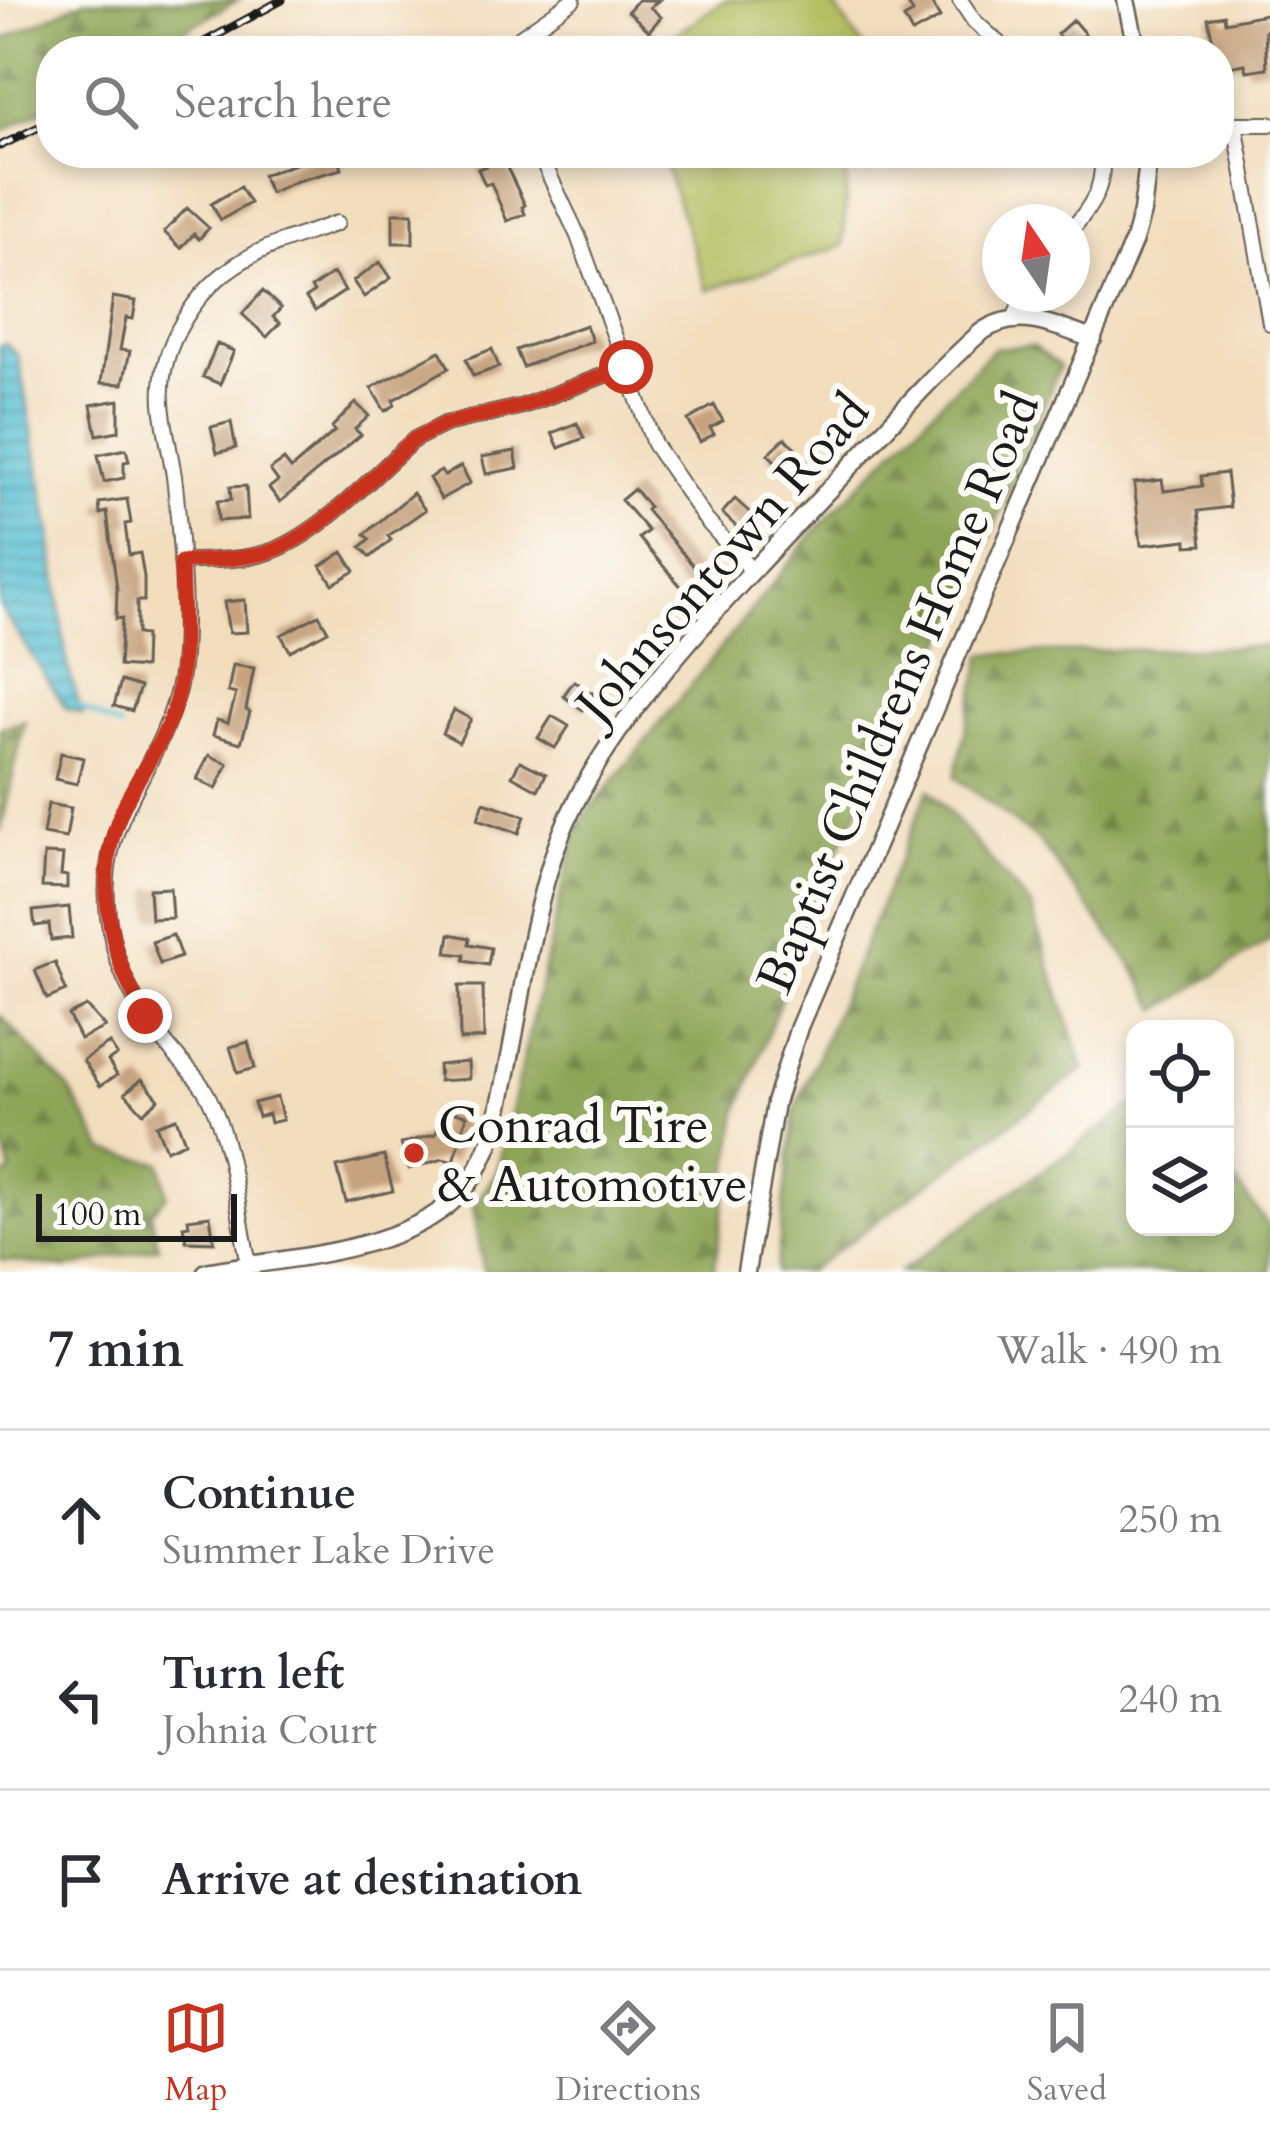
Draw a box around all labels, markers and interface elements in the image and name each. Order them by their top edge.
search box [36,36,1234,168]
icon: search [78,69,144,135]
text: Search here [174,72,392,133]
north arrow [982,204,1090,312]
route start [599,340,653,394]
street label: Johnsontown Road [556,379,886,743]
street label: Baptist Childrens Home Road [740,382,1057,1004]
route end [118,989,172,1043]
map controls [1126,1020,1234,1236]
button: locate [1126,1020,1234,1128]
place label: Conrad Tire & Automotive [438,1091,748,1220]
button: layers [1126,1128,1234,1236]
marker: Conrad Tire & Automotive [401,1140,427,1166]
scale bar [36,1188,237,1241]
text: 100 m [54,1192,141,1237]
text: 7 min [48,1315,184,1385]
text: Walk · 490 m [997,1324,1222,1377]
text: Continue [162,1463,356,1524]
icon: ahead [48,1487,114,1553]
text: 250 m [1119,1493,1222,1546]
text: Summer Lake Drive [162,1524,495,1577]
text: Turn left [162,1643,344,1704]
icon: left [48,1667,114,1733]
text: 240 m [1119,1673,1222,1726]
text: Johnia Court [162,1704,377,1757]
icon: arrive [48,1847,114,1913]
text: Arrive at destination [162,1849,582,1910]
tab: Map [163,1995,229,2112]
tab: Directions [555,1995,701,2112]
tab: Saved [1027,1995,1107,2112]

